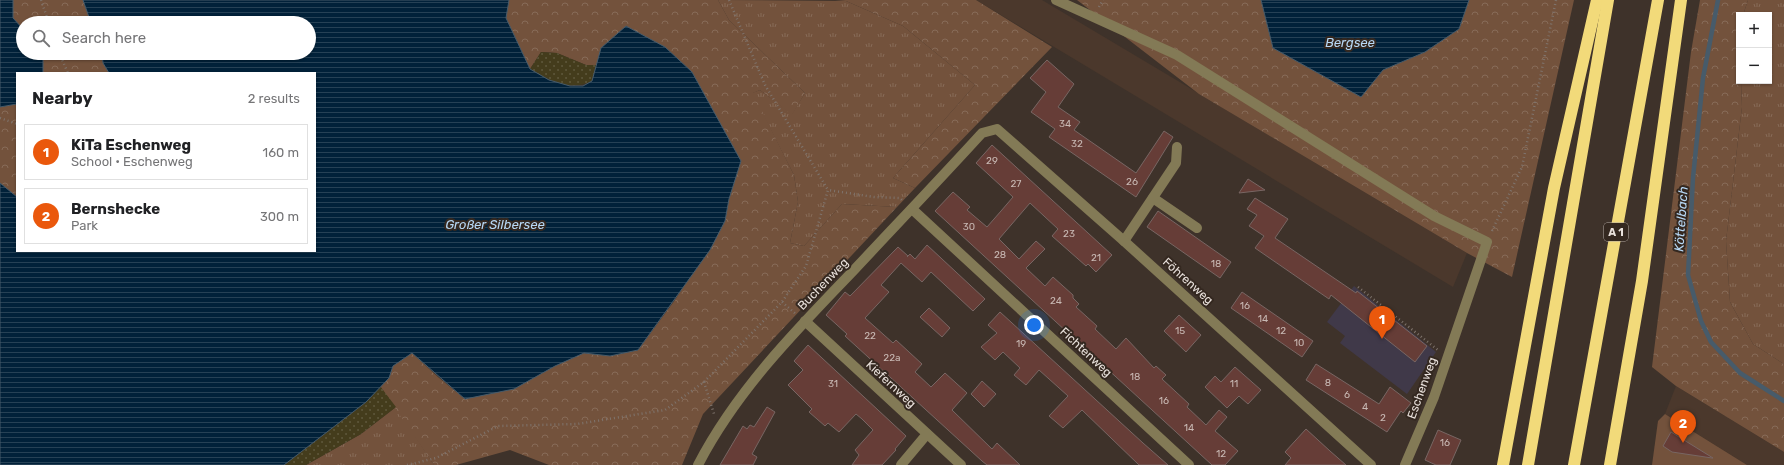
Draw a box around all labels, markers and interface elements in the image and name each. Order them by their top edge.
map controls [1736,12,1772,84]
button: + [1736,12,1772,48]
search box [16,16,316,60]
icon: search [30,27,52,49]
text: Search here [62,29,146,47]
water label: Bergsee [1325,35,1375,51]
button: − [1736,48,1772,84]
text: Nearby [32,88,93,108]
text: 2 results [248,91,300,106]
house number: 34 [1059,118,1071,130]
text: KiTa Eschenweg [71,136,191,154]
house number: 32 [1071,138,1083,150]
text: 1 [43,145,49,160]
text: 160 m [263,145,299,160]
text: School · Eschenweg [71,154,193,169]
house number: 29 [986,155,998,167]
house number: 26 [1126,176,1138,188]
house number: 27 [1011,178,1022,190]
water label: Köttelbach [1671,186,1691,252]
text: Bernshecke [71,200,160,218]
text: 2 [42,209,50,224]
text: 300 m [260,209,299,224]
water label: Großer Silbersee [445,217,545,232]
text: Park [71,218,98,233]
house number: 30 [963,221,975,233]
road number: A 1 [1604,223,1628,241]
house number: 23 [1063,228,1075,240]
house number: 28 [994,249,1006,261]
house number: 21 [1091,252,1101,264]
street label: Buchenweg [795,255,851,313]
street label: Föhrenweg [1160,255,1216,307]
house number: 18 [1211,258,1221,270]
house number: 24 [1050,295,1062,307]
house number: 16 [1240,300,1250,312]
pin: 1 [1369,306,1395,339]
house number: 14 [1258,313,1268,325]
your location [1024,315,1044,335]
street label: Fichtenweg [1057,324,1115,380]
house number: 15 [1175,325,1185,337]
house number: 12 [1276,325,1286,337]
house number: 22 [864,330,876,342]
house number: 10 [1294,337,1304,349]
house number: 19 [1016,338,1026,350]
house number: 22a [883,352,901,364]
street label: Eschenweg [1404,355,1440,421]
street label: Kiefernweg [863,357,919,411]
house number: 18 [1130,371,1140,383]
house number: 8 [1325,377,1331,389]
house number: 31 [828,378,838,390]
house number: 11 [1230,378,1238,390]
house number: 6 [1344,389,1350,401]
house number: 16 [1159,395,1169,407]
house number: 4 [1362,401,1368,413]
pin: 2 [1670,410,1696,443]
house number: 2 [1380,412,1386,424]
house number: 14 [1184,422,1194,434]
house number: 16 [1440,437,1450,449]
house number: 12 [1216,448,1226,460]

